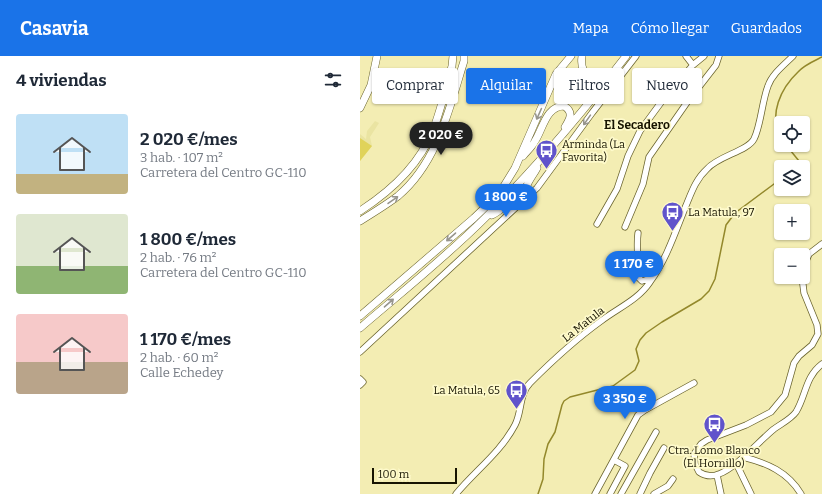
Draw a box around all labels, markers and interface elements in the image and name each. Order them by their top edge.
text: Casavia [20,17,89,40]
text: Mapa [573,20,609,37]
text: Cómo llegar [631,20,709,37]
text: Guardados [731,20,802,37]
chip: Comprar [372,68,458,104]
chip: Alquilar [466,68,546,104]
chip: Filtros [554,68,624,104]
chip: Nuevo [632,68,702,104]
icon: filters [322,69,344,91]
text: 4 viviendas [16,70,107,91]
one-way arrow [535,108,542,120]
one-way arrow [583,114,591,125]
map controls [774,116,810,284]
button: locate [774,116,810,152]
district label: El Secadero [604,118,670,132]
pin: 2 020 € [404,122,478,156]
text: 2 020 € [419,127,463,142]
text: 2 020 €/mes [140,129,238,150]
icon: home [48,130,96,178]
bus stop icon: Arminda (La Favorita) [533,137,559,170]
place label: Arminda (La Favorita) [562,138,625,164]
text: 3 hab. · 107 m² [140,150,223,165]
button: layers [774,160,810,196]
text: Carretera del Centro GC-110 [140,165,307,180]
pin: 1 800 € [469,184,543,218]
text: 1 800 € [484,189,528,204]
one-way arrow [387,196,398,204]
bus stop icon: La Matula, 97 [660,199,686,232]
button: + [774,204,810,240]
place label: La Matula, 97 [688,206,755,219]
text: 1 800 €/mes [140,229,236,250]
icon: home [48,230,96,278]
one-way arrow [447,232,457,241]
button: − [774,248,810,284]
text: 2 hab. · 76 m² [140,250,216,265]
pin: 1 170 € [597,251,671,285]
text: 1 170 € [614,256,654,271]
text: Carretera del Centro GC-110 [140,265,307,280]
one-way arrow [384,298,395,307]
street label: La Matula [560,304,607,345]
text: 1 170 €/mes [140,329,231,350]
icon: home [48,330,96,378]
text: 2 hab. · 60 m² [140,350,218,365]
text: Calle Echedey [140,365,223,380]
bus stop icon: La Matula, 65 [503,377,529,410]
place label: La Matula, 65 [433,384,500,397]
pin: 3 350 € [588,386,662,420]
text: 3 350 € [603,391,647,406]
bus stop icon: Ctra. Lomo Blanco (El Hornillo) [701,411,727,444]
place label: Ctra. Lomo Blanco (El Hornillo) [668,444,760,470]
scale bar [372,466,457,485]
text: 100 m [378,468,409,481]

